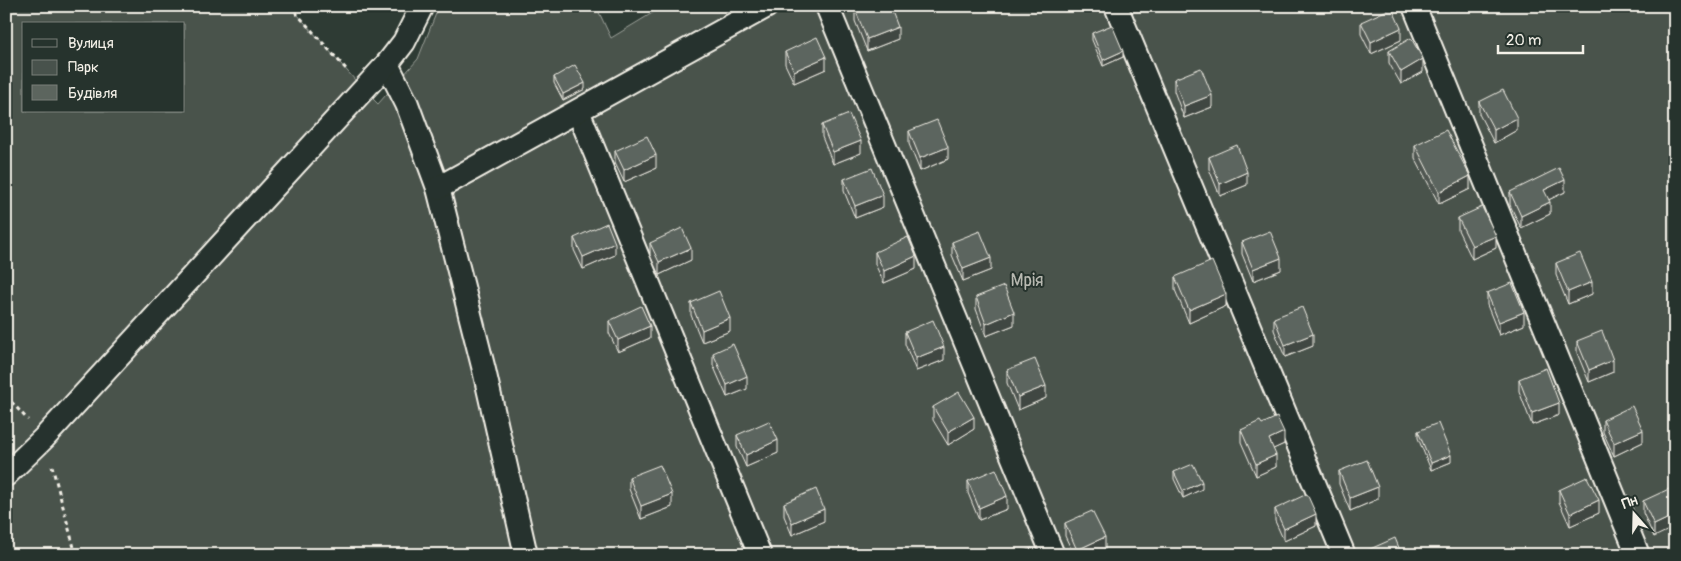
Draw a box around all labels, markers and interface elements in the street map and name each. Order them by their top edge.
legend [22,22,185,112]
scale bar [1498,22,1584,54]
text: 20 m [1506,31,1541,50]
text: Вулиця [68,34,114,53]
text: Парк [68,58,99,77]
text: Будівля [68,84,117,103]
park label: Мрія [1010,269,1044,292]
north arrow [1608,488,1658,538]
text: Пн [1620,492,1640,513]

